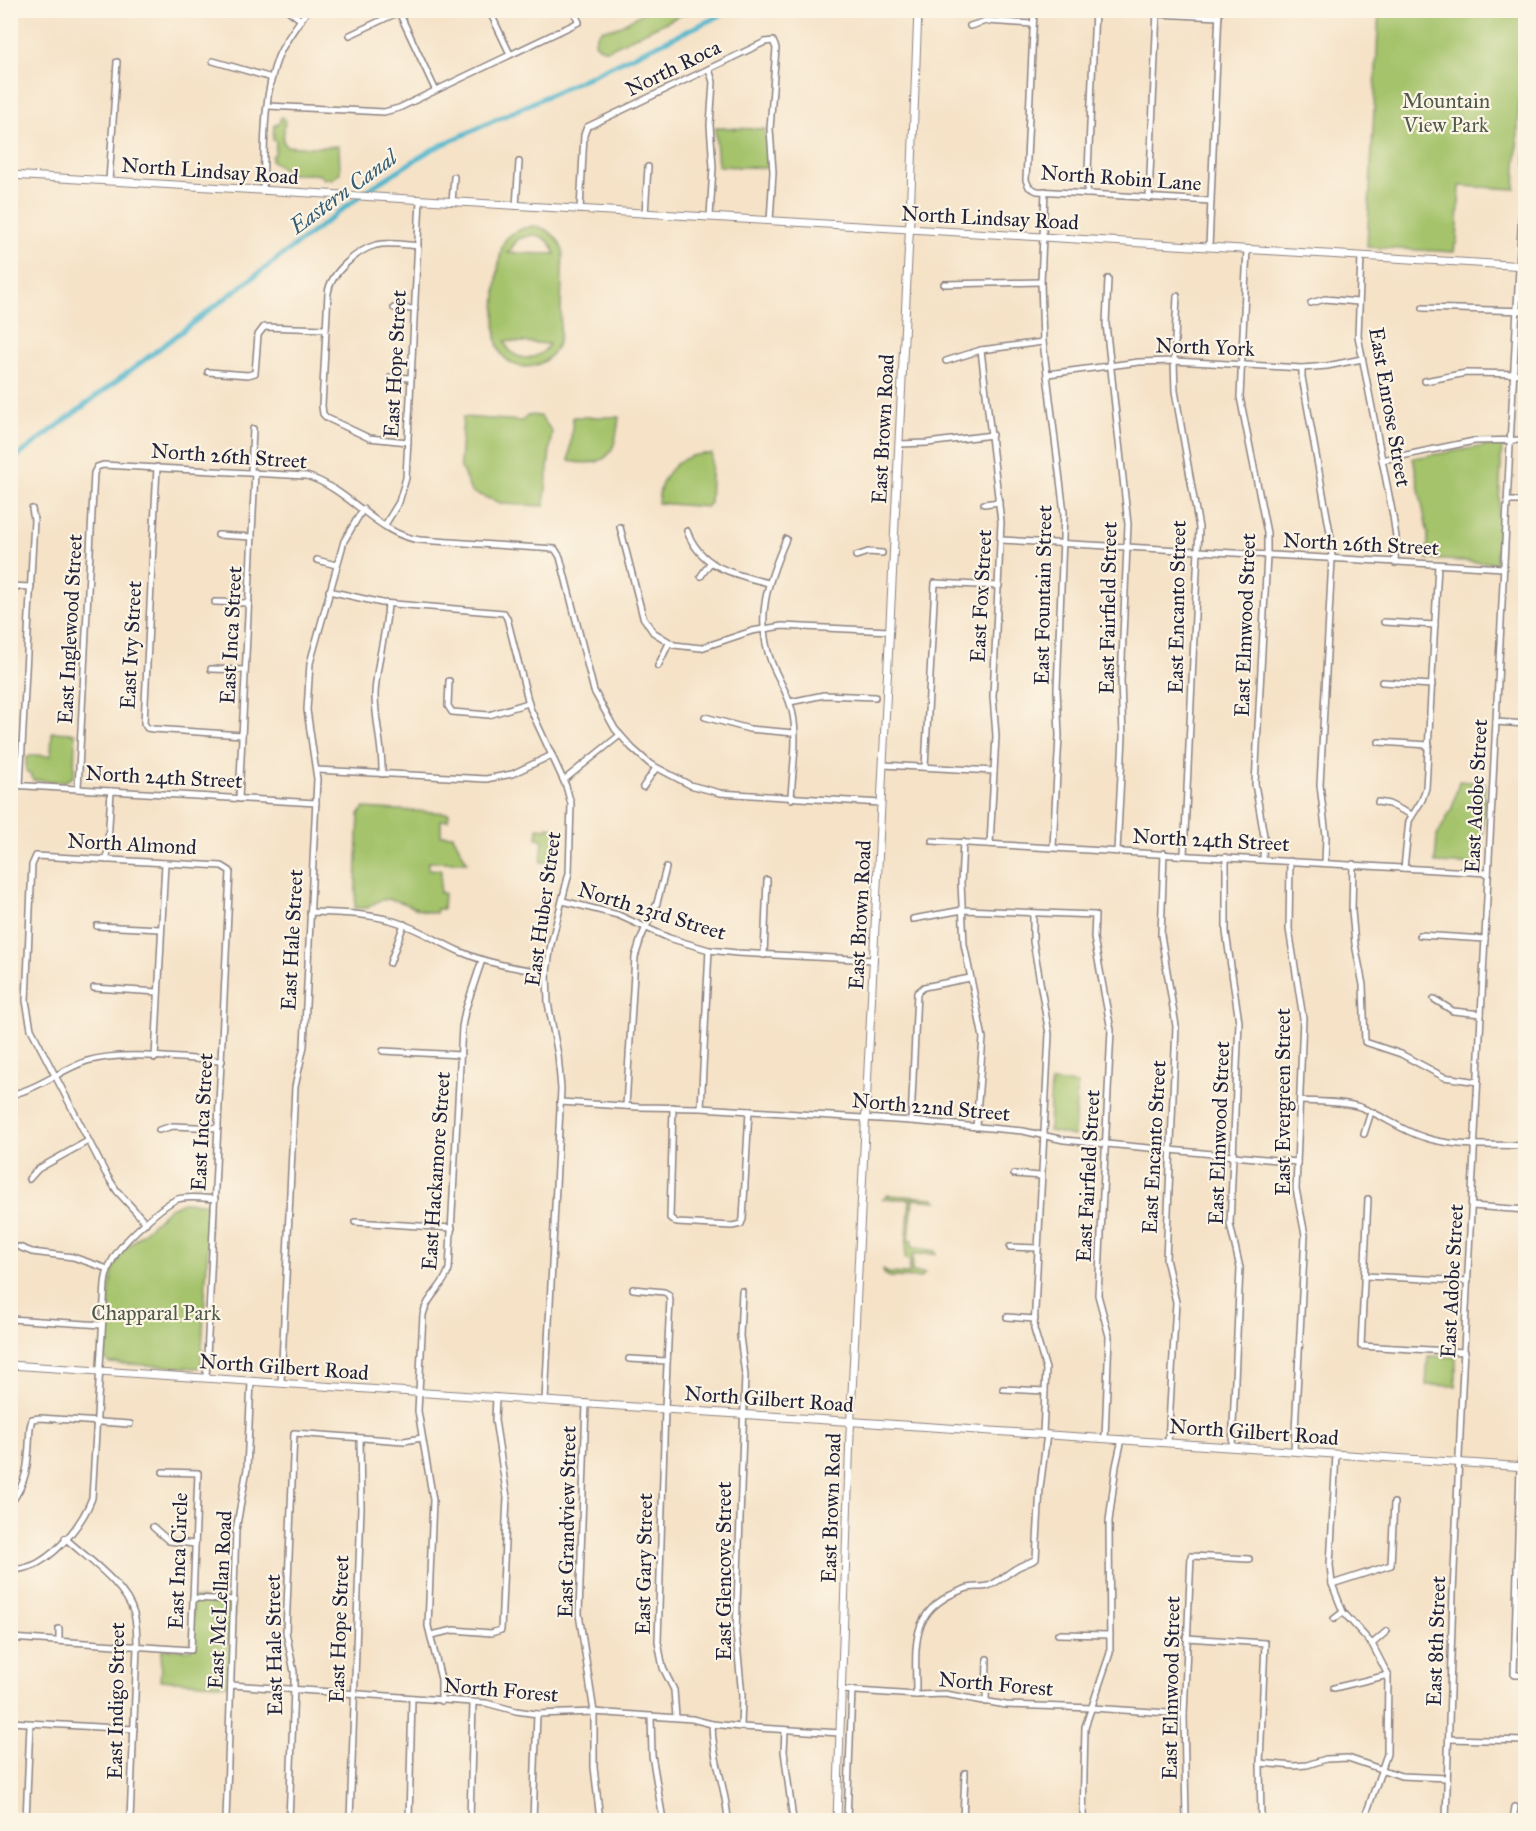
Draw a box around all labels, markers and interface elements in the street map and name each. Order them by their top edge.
street label: North Roca [621,34,725,102]
park label: Mountain View Park [1402,88,1490,138]
water label: Eastern Canal [283,143,404,241]
street label: North Lindsay Road [120,152,300,190]
street label: North Robin Lane [1040,159,1203,197]
street label: North Lindsay Road [900,200,1080,236]
street label: East Hope Street [378,289,412,439]
street label: East Enrose Street [1363,325,1417,489]
street label: North York [1155,332,1255,362]
street label: East Brown Road [866,353,900,505]
street label: North 26th Street [150,438,309,474]
street label: East Fountain Street [1028,504,1058,685]
street label: East Encanto Street [1162,519,1192,694]
street label: East Fairfield Street [1093,521,1123,695]
street label: North 26th Street [1282,527,1440,561]
street label: East Fox Street [965,528,998,663]
street label: East Elmwood Street [1229,532,1261,717]
street label: East Inglewood Street [52,533,88,725]
street label: East Inca Street [214,565,248,705]
street label: East Ivy Street [115,579,147,710]
street label: East Adobe Street [1459,718,1493,874]
street label: North 24th Street [85,760,244,794]
street label: North 24th Street [1132,823,1291,857]
street label: North Almond [67,828,198,860]
street label: East Huber Street [519,829,567,988]
street label: East Brown Road [843,839,877,991]
street label: East Hale Street [275,868,309,1011]
street label: North 23rd Street [575,876,730,946]
street label: East Evergreen Street [1270,1008,1296,1196]
street label: East Elmwood Street [1203,1040,1235,1225]
street label: East Inca Street [185,1052,219,1192]
street label: East Encanto Street [1136,1059,1172,1234]
street label: East Hackamore Street [416,1070,456,1271]
street label: North 22nd Street [851,1087,1012,1127]
street label: East Fairfield Street [1070,1088,1106,1263]
street label: East Adobe Street [1435,1203,1469,1359]
park label: Chapparal Park [91,1300,221,1326]
street label: North Gilbert Road [198,1348,370,1386]
street label: North Gilbert Road [683,1380,855,1418]
street label: North Gilbert Road [1168,1413,1340,1451]
street label: East Grandview Street [552,1425,582,1618]
street label: East Brown Road [815,1432,847,1583]
street label: East Glencove Street [711,1481,737,1661]
street label: East Inca Circle [163,1492,193,1630]
street label: East Gary Street [630,1492,658,1635]
street label: East McLellan Road [202,1510,238,1690]
street label: East Hope Street [323,1554,355,1703]
street label: East Hale Street [260,1573,288,1716]
street label: East 8th Street [1421,1575,1451,1707]
street label: East Elmwood Street [1156,1595,1186,1780]
street label: East Indigo Street [102,1622,130,1780]
street label: North Forest [938,1666,1055,1702]
street label: North Forest [443,1672,560,1708]

